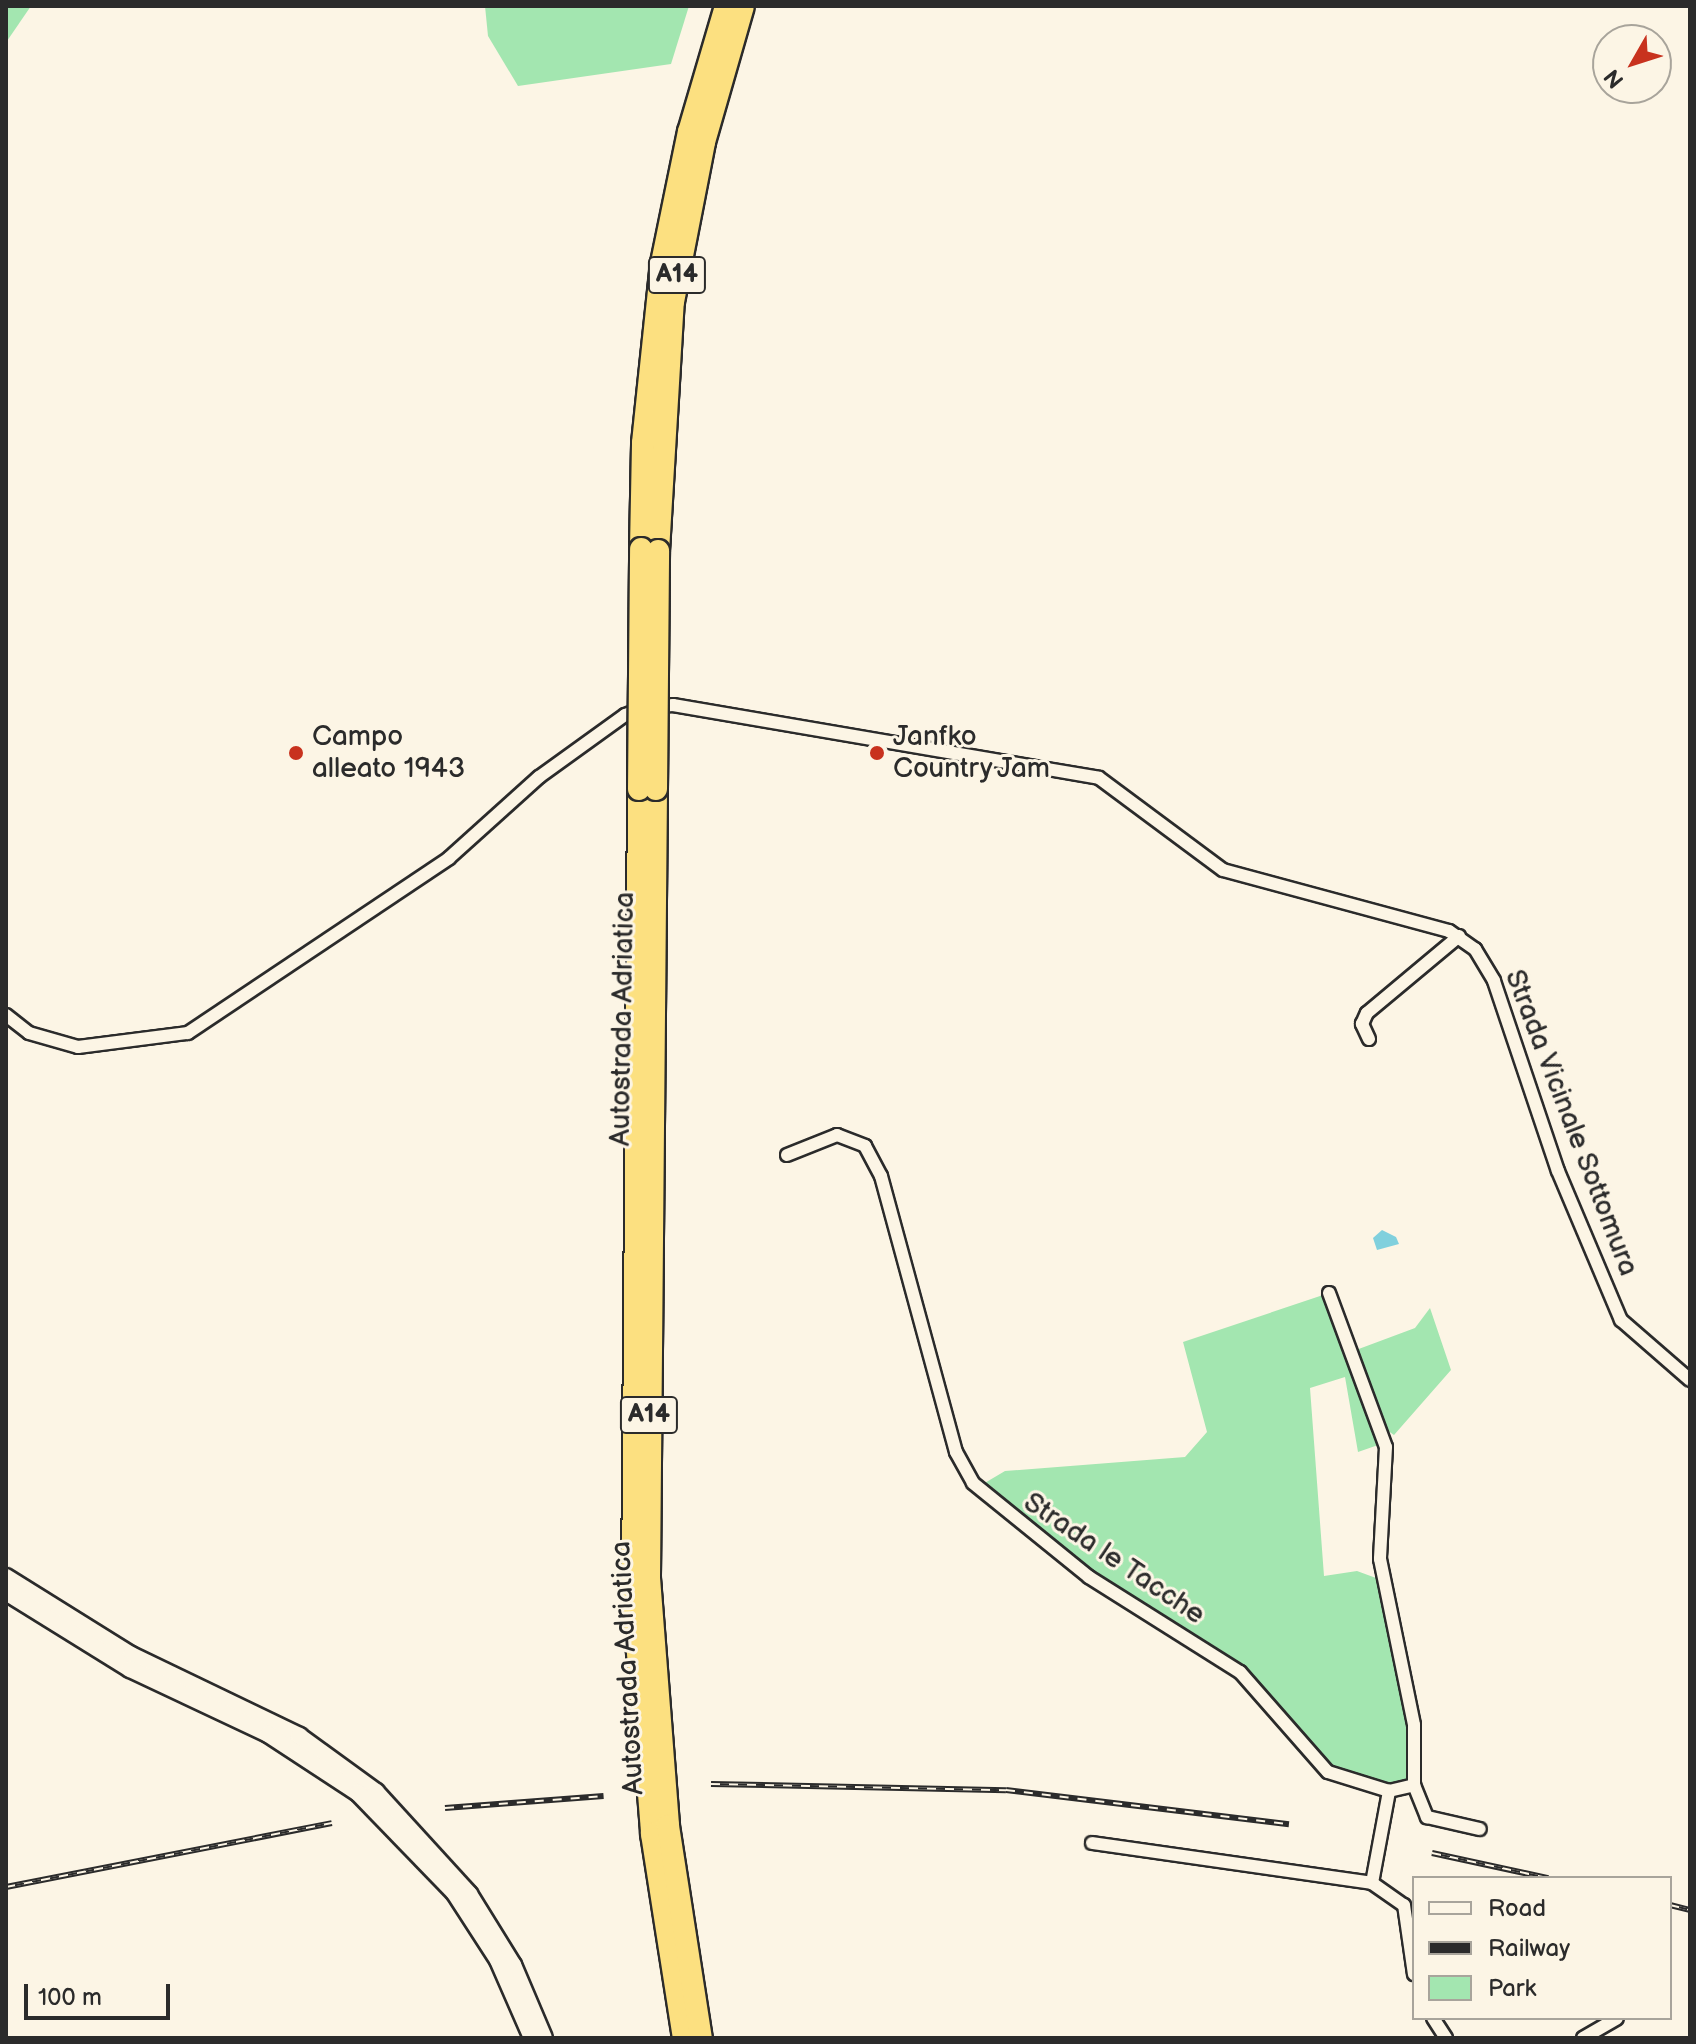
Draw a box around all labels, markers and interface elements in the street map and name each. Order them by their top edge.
north arrow [1592,24,1672,104]
text: N [1599,63,1630,93]
road number: A14 [647,253,707,297]
place label: Campo alleato 1943 [312,720,465,786]
place label: Janfko Country Jam [893,720,1053,786]
marker: Campo alleato 1943 [287,744,305,762]
marker: Janfko Country Jam [868,744,886,762]
street label: Autostrada Adriatica [604,892,642,1146]
street label: Strada Vicinale Sottomura [1497,965,1645,1281]
road number: A14 [619,1393,679,1437]
street label: Strada le Tacche [1017,1486,1211,1632]
street label: Autostrada Adriatica [605,1540,651,1796]
legend [1412,1876,1672,2020]
text: Road [1488,1894,1546,1923]
text: Railway [1488,1934,1570,1963]
scale bar [28,1968,174,2018]
text: Park [1488,1974,1536,2003]
text: 100 m [38,1983,102,2012]

